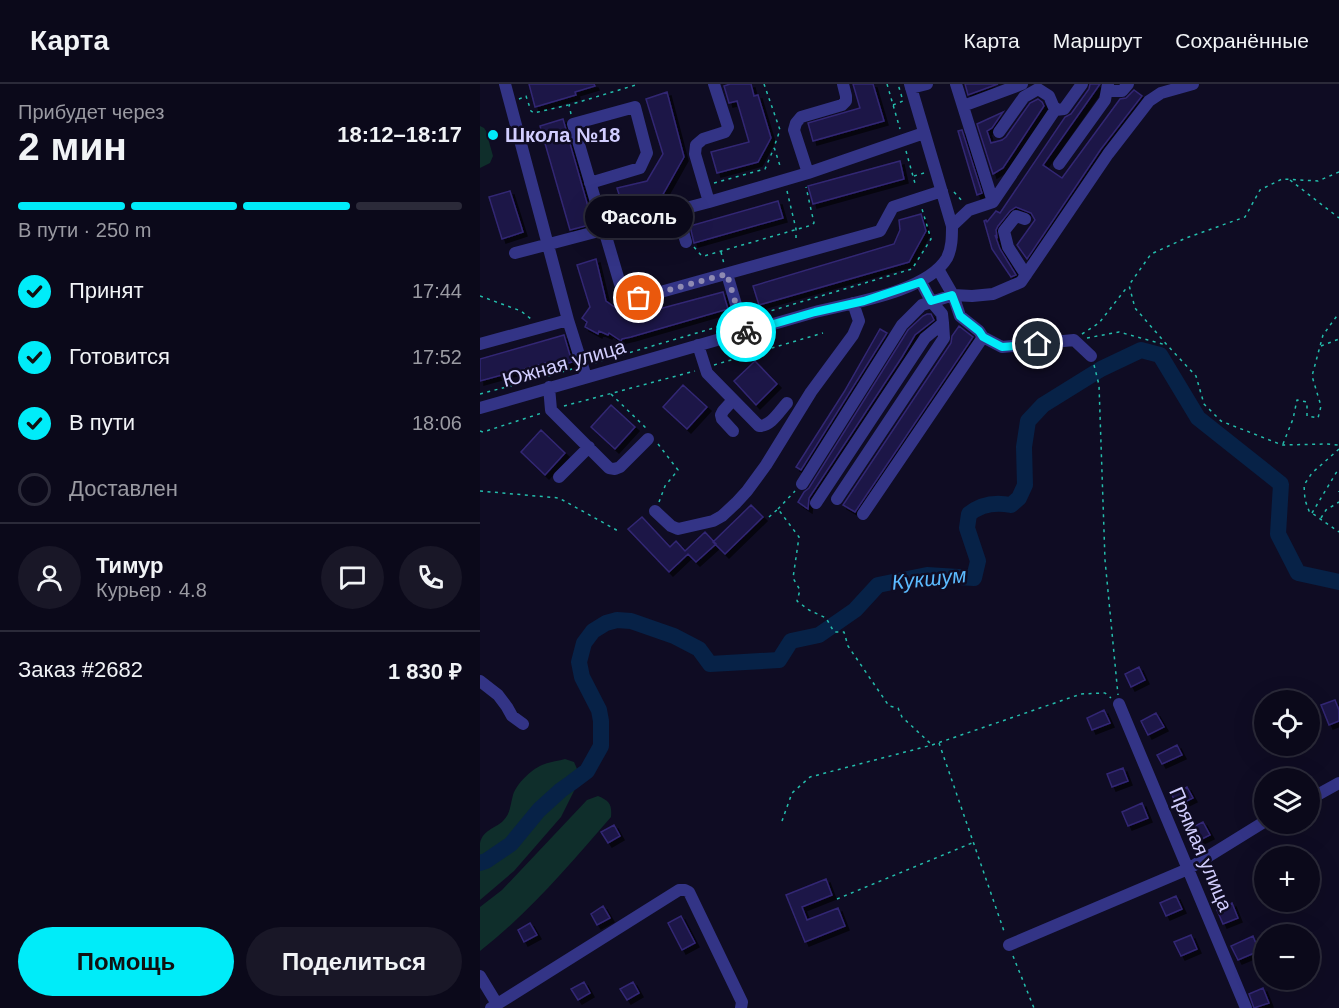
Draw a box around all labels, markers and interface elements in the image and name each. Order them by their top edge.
text: Карта [30,25,109,56]
text: Карта [964,29,1020,52]
text: Маршрут [1053,29,1142,52]
text: Сохранённые [1175,29,1309,52]
text: Прибудет через [18,101,164,123]
text: 18:12–18:17 [337,122,462,147]
place label: Школа №18 [505,124,621,146]
text: 2 мин [18,125,127,168]
marker: Школа №18 [486,128,500,142]
callout: Фасоль [585,196,693,238]
text: Фасоль [601,206,677,228]
text: В пути · 250 m [18,219,151,241]
pin [613,272,664,323]
icon: check [18,275,51,308]
text: Принят [69,278,143,303]
text: 17:44 [412,280,462,302]
icon: bag [622,281,655,314]
courier [716,302,776,362]
icon: bike [730,316,763,349]
pin [1012,318,1063,369]
icon: home [1021,327,1054,360]
street label: Южная улица [500,335,629,391]
icon: check [18,341,51,374]
text: Готовится [69,344,170,369]
text: 17:52 [412,346,462,368]
icon: check [18,407,51,440]
text: В пути [69,410,135,435]
text: 18:06 [412,412,462,434]
text: Доставлен [69,476,178,501]
button: person [18,546,81,609]
button: chat [321,546,384,609]
button: phone [399,546,462,609]
text: Тимур [96,553,164,578]
water label: Кукшум [891,563,967,594]
text: Курьер · 4.8 [96,579,207,601]
text: Заказ #2682 [18,657,143,682]
text: 1 830 ₽ [388,659,462,684]
map controls [1254,690,1320,990]
button: locate [1254,690,1320,756]
button: layers [1254,768,1320,834]
street label: Прямая улица [1165,784,1237,915]
button: + [1254,846,1320,912]
button: − [1254,924,1320,990]
button: Помощь [18,927,234,996]
button: Поделиться [246,927,462,996]

